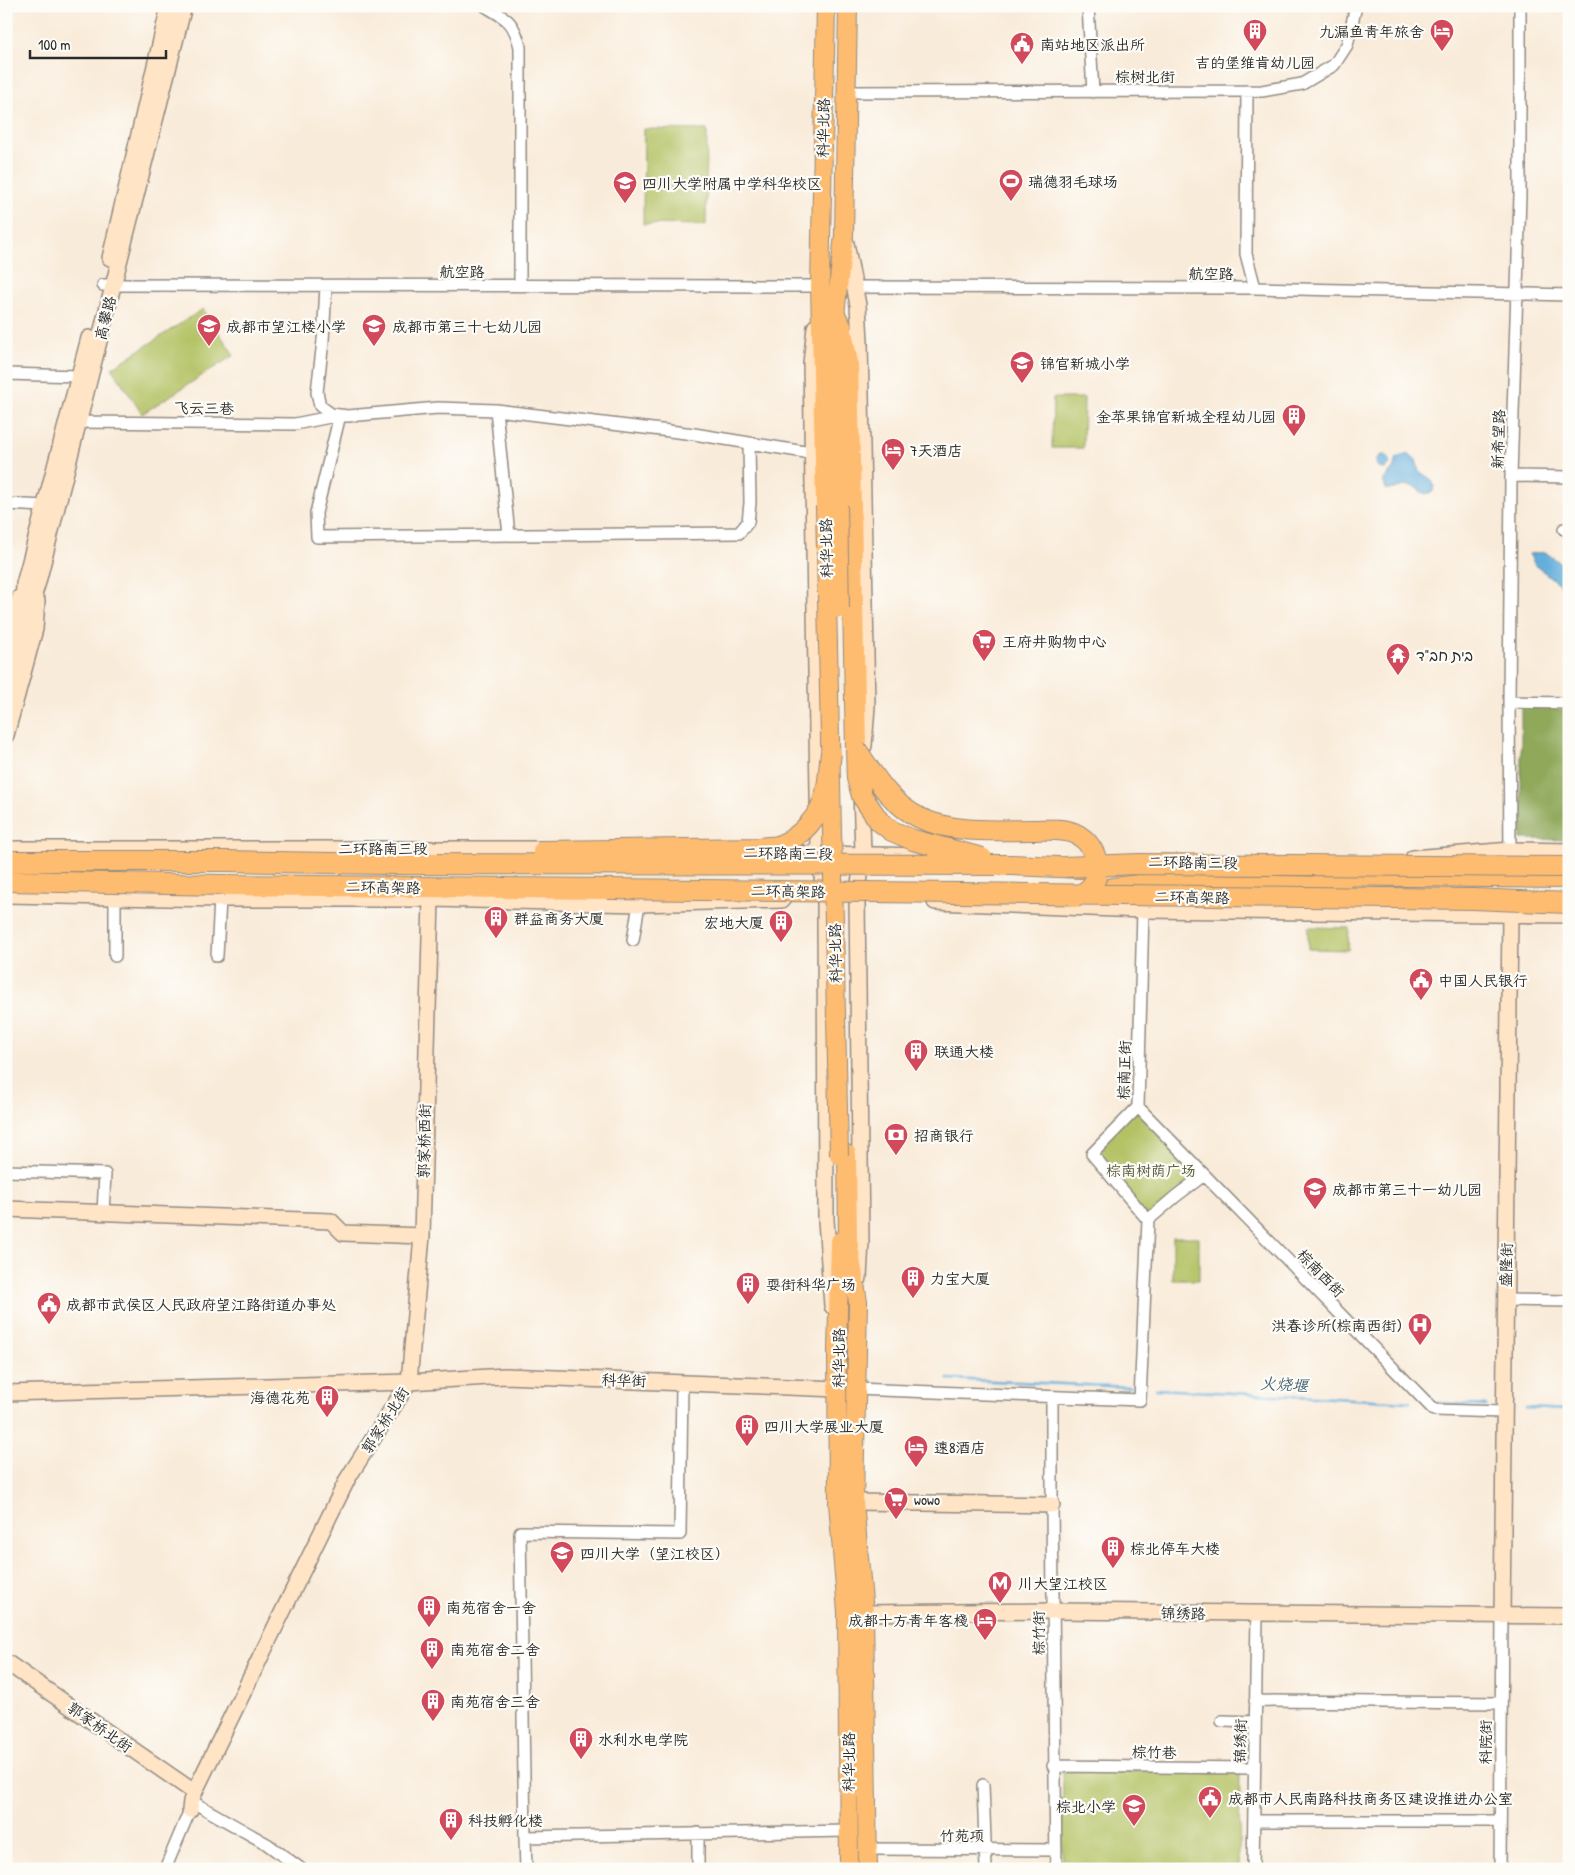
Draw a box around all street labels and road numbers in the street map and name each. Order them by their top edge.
street label: 棕树北街 [1115,66,1175,87]
street label: 科华北路 [812,98,834,158]
street label: 航空路 [439,261,485,282]
street label: 航空路 [1188,263,1234,284]
street label: 高攀路 [89,294,121,342]
street label: 飞云三巷 [174,397,234,419]
street label: 新希望路 [1486,409,1510,469]
street label: 科华北路 [815,518,837,578]
street label: 二环路南三段 [338,838,428,859]
street label: 二环路南三段 [743,842,833,864]
street label: 二环路南三段 [1148,851,1238,873]
street label: 二环高架路 [345,876,421,898]
street label: 二环高架路 [750,880,826,902]
street label: 二环高架路 [1154,886,1230,908]
street label: 科华北路 [824,923,846,983]
street label: 棕南正街 [1112,1040,1136,1100]
street label: 郭家桥西街 [413,1103,435,1179]
street label: 盛隆街 [1495,1242,1517,1288]
street label: 棕南西街 [1293,1244,1349,1302]
street label: 科华北路 [828,1328,849,1388]
street label: 科华街 [601,1369,647,1391]
street label: 郭家桥北街 [356,1383,414,1457]
street label: 锦绣路 [1160,1602,1206,1624]
street label: 棕竹街 [1028,1610,1049,1656]
street label: 郭家桥北街 [63,1697,137,1757]
street label: 锦绣街 [1229,1718,1251,1764]
street label: 科院街 [1475,1719,1496,1765]
street label: 科华北路 [838,1732,859,1792]
street label: 棕竹巷 [1131,1741,1177,1763]
street label: 竹苑项 [939,1825,985,1846]

